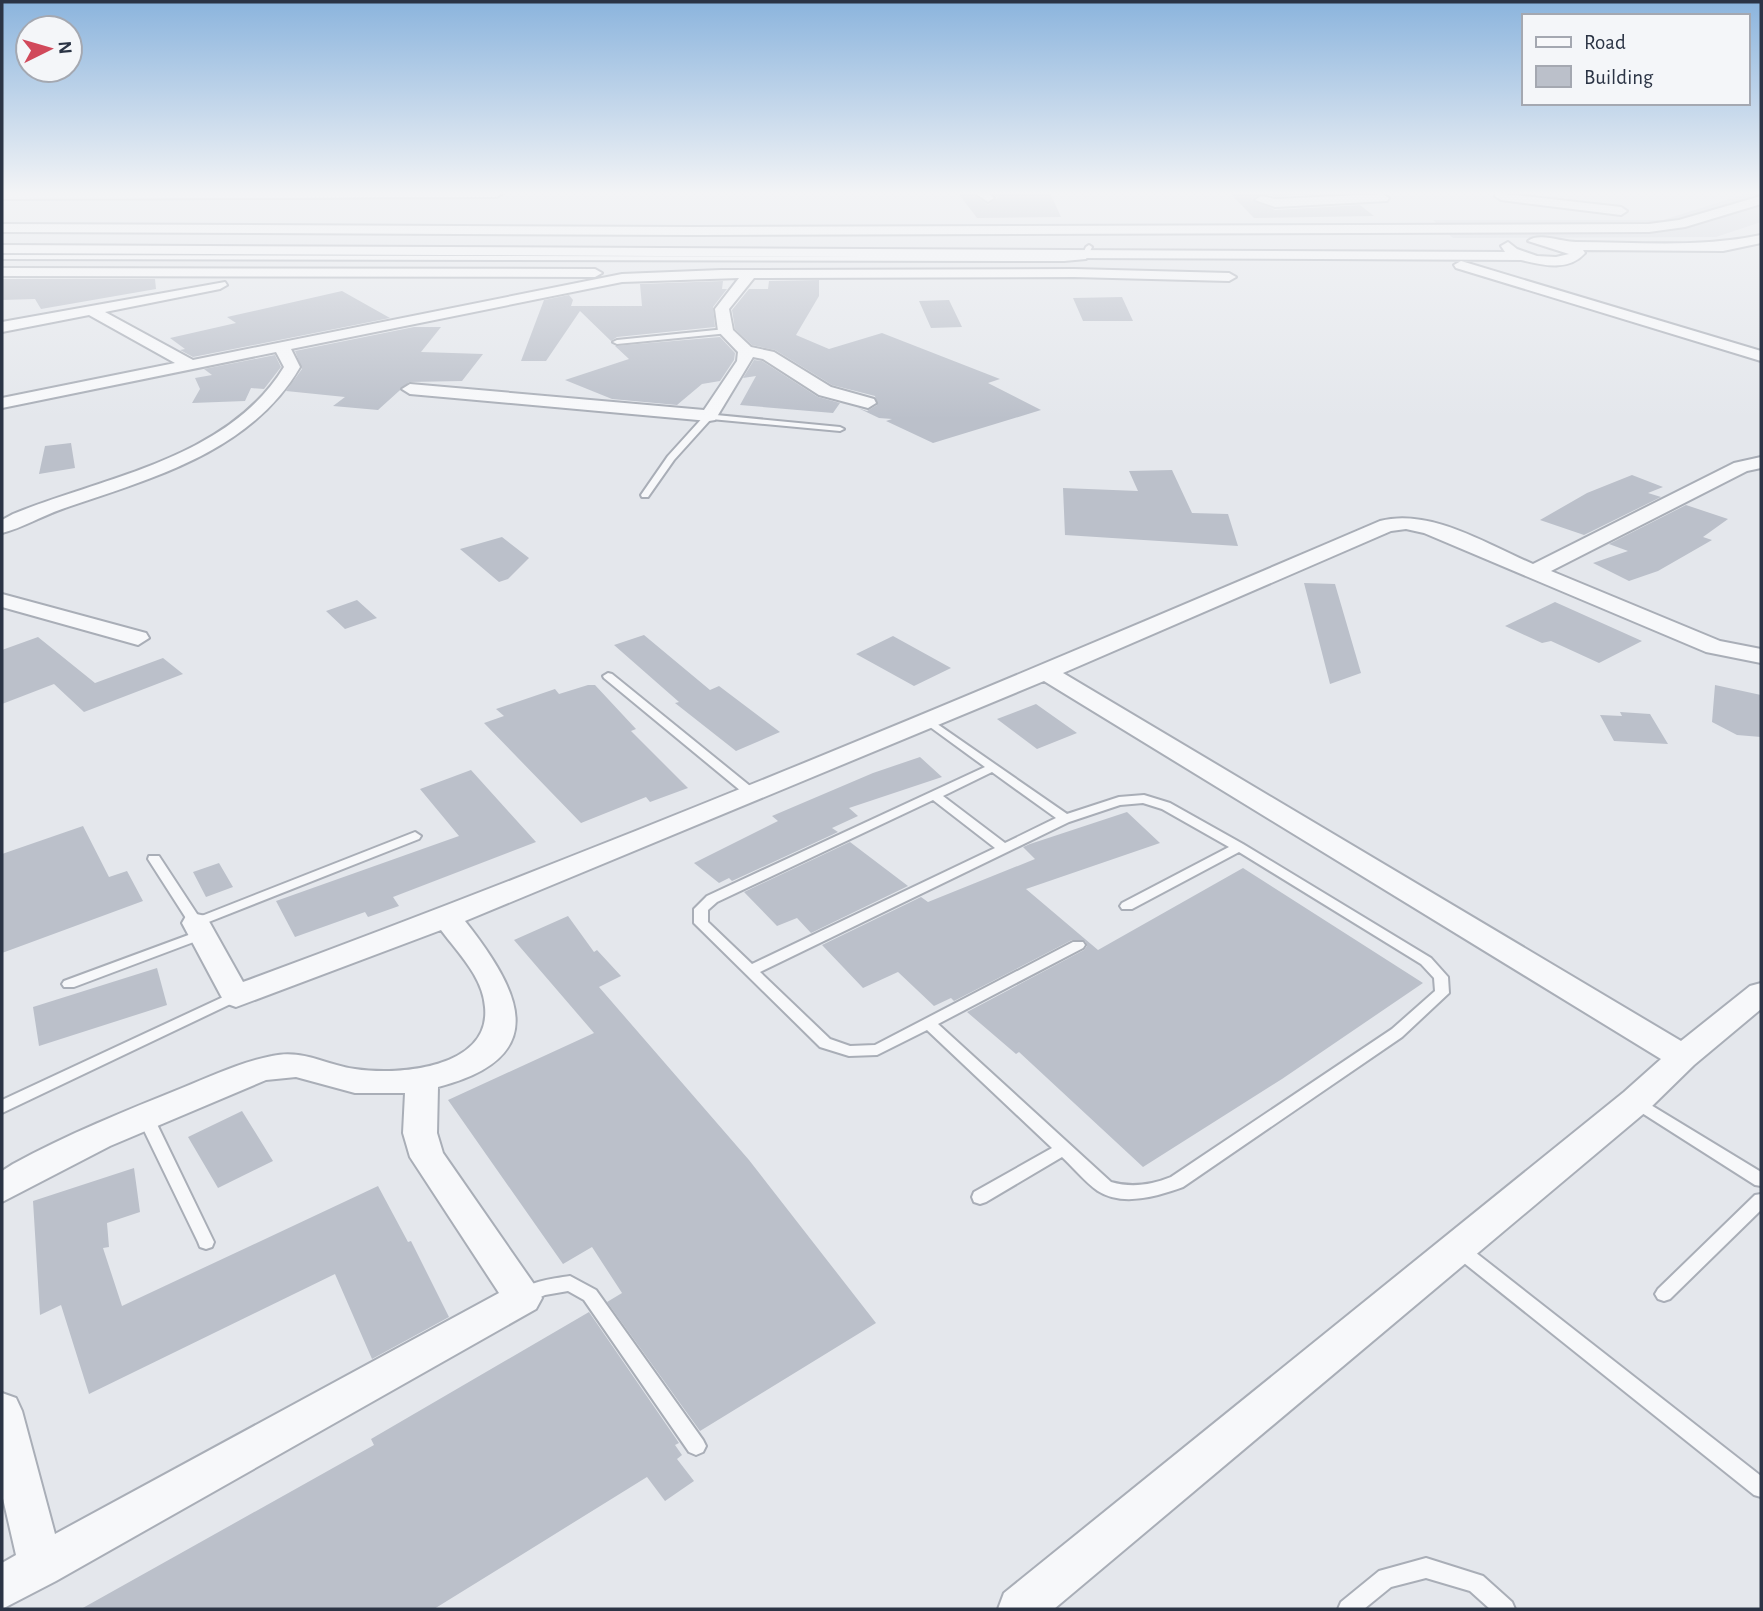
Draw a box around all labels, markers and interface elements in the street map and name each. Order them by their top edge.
north arrow [14,14,84,84]
legend [1522,14,1749,105]
text: Road [1584,32,1626,53]
text: N [54,40,74,55]
text: Building [1584,67,1654,88]

